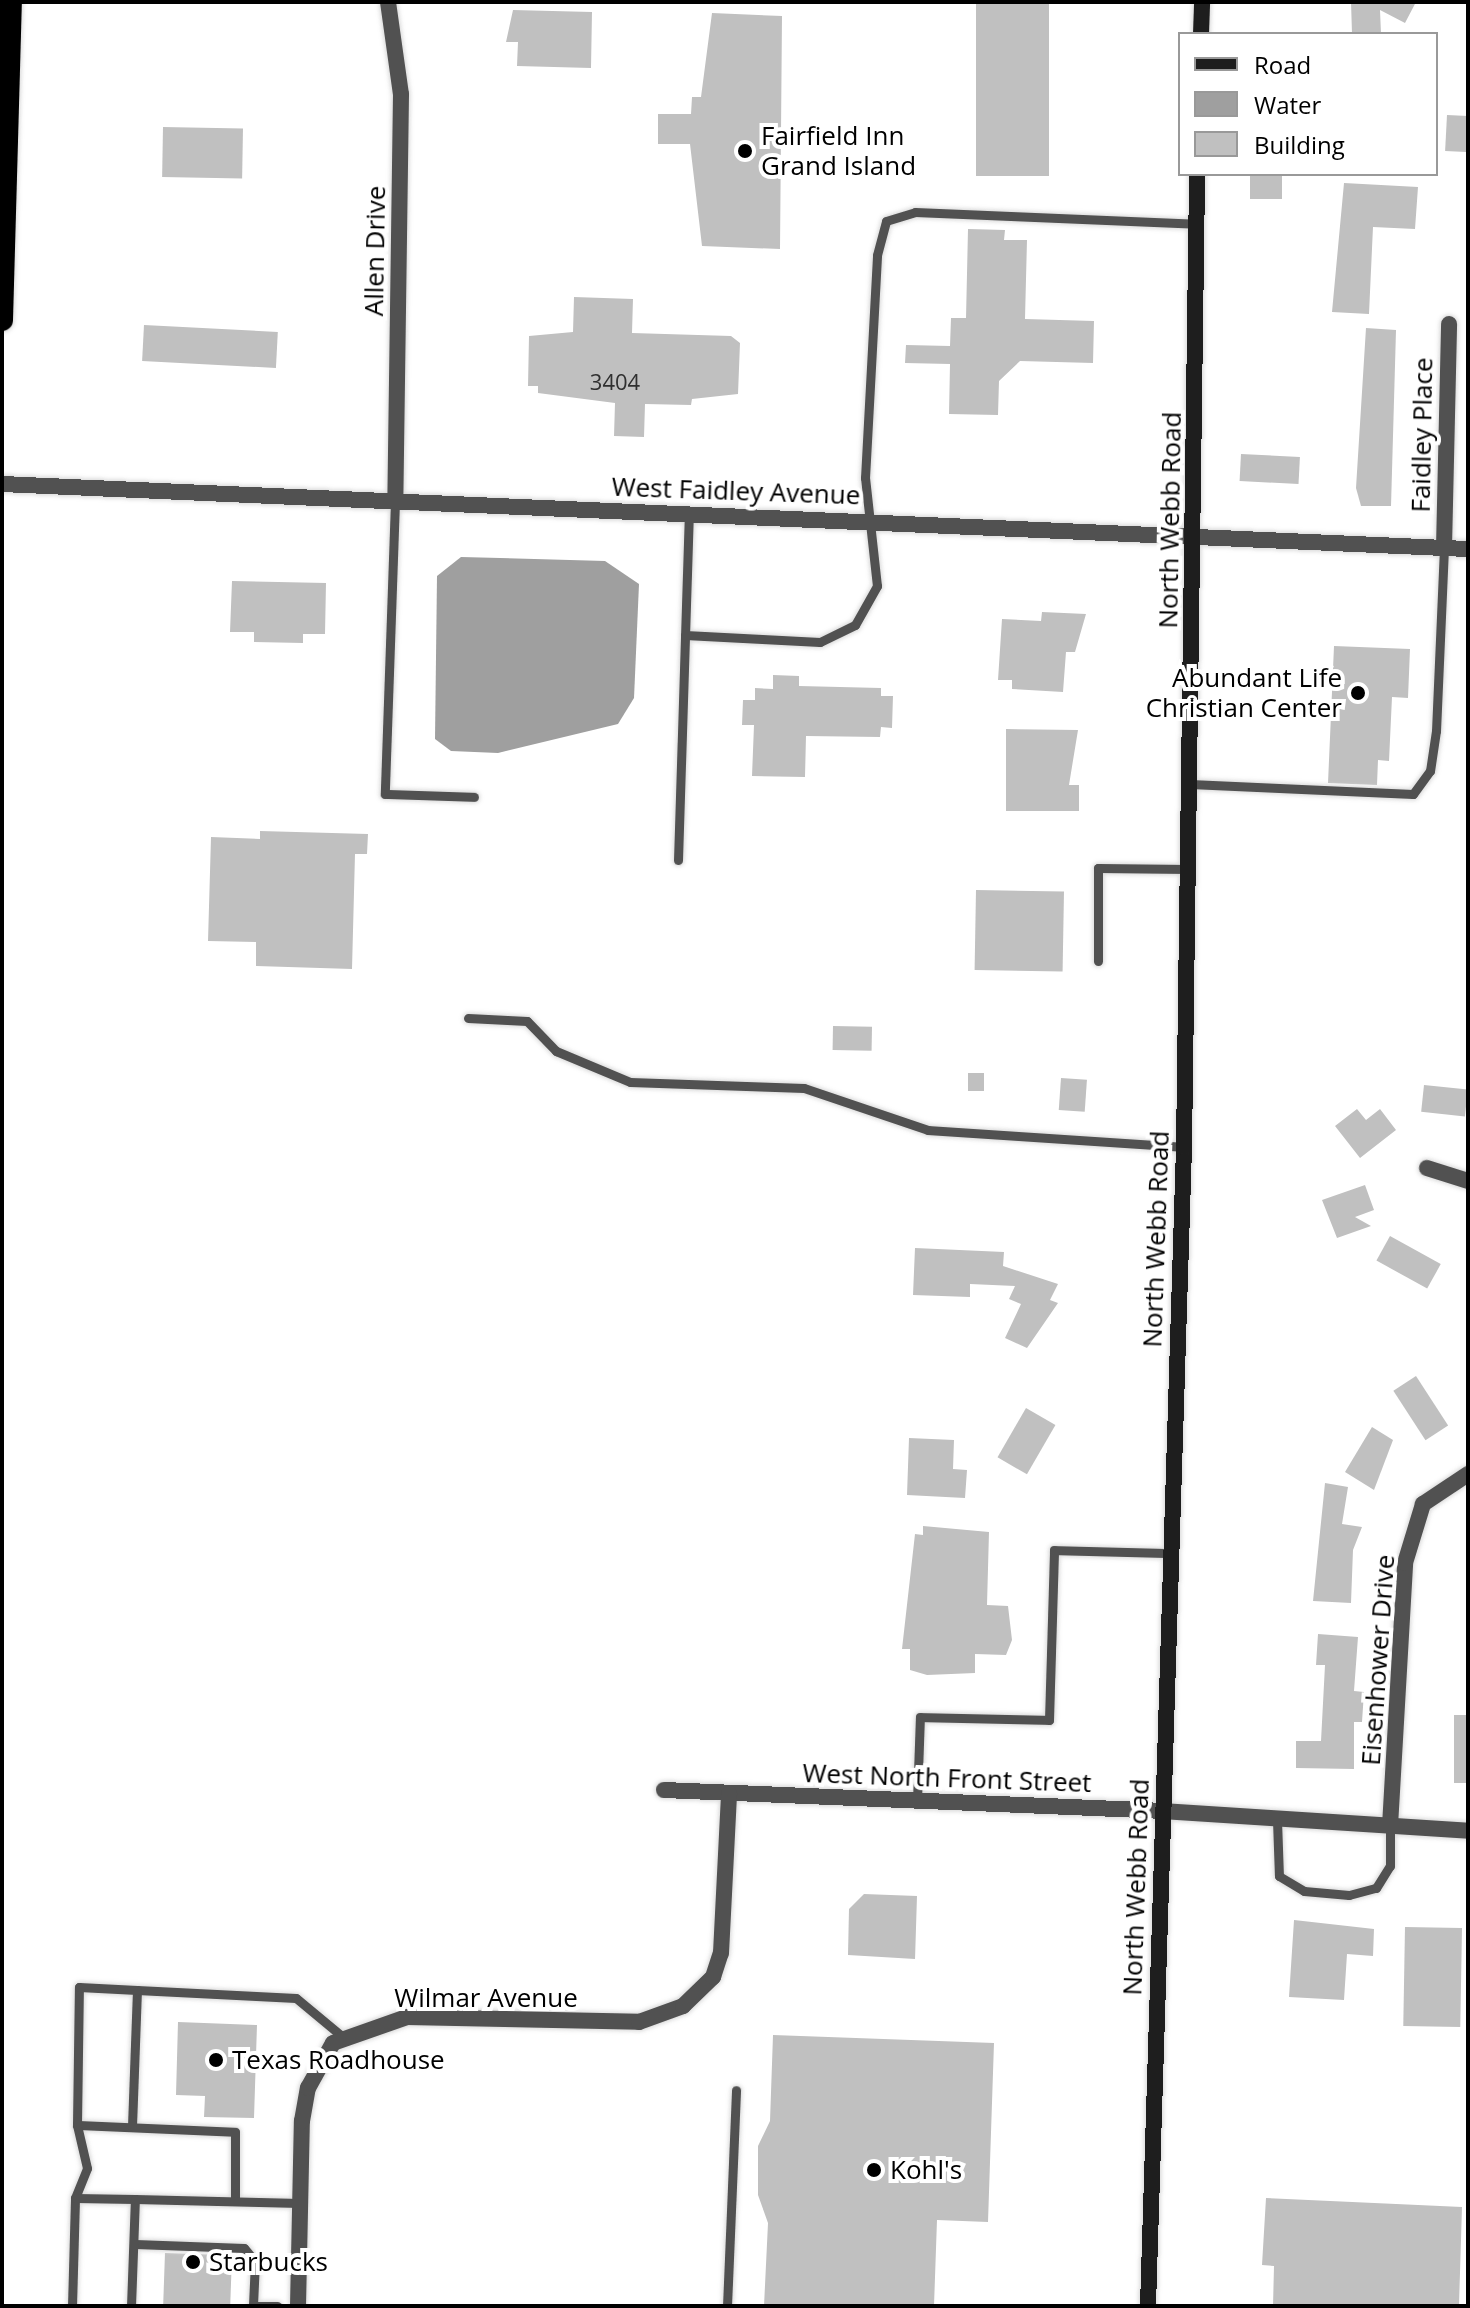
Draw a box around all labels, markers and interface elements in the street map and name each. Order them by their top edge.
legend [1178,32,1438,176]
text: Road [1254,48,1311,81]
text: Water [1254,88,1321,121]
place label: Fairfield Inn Grand Island [761,120,916,182]
text: Building [1254,128,1345,161]
marker: Fairfield Inn Grand Island [736,142,754,160]
street label: Allen Drive [358,185,392,317]
street label: Faidley Place [1405,357,1439,513]
house number: 3404 [590,369,640,395]
street label: North Webb Road [1153,411,1187,629]
street label: West Faidley Avenue [611,471,861,511]
place label: Abundant Life Christian Center [1146,662,1342,724]
marker: Abundant Life Christian Center [1349,684,1367,702]
street label: North Webb Road [1137,1130,1175,1348]
street label: Eisenhower Drive [1355,1554,1401,1766]
street label: West North Front Street [802,1757,1092,1799]
street label: North Webb Road [1117,1778,1155,1996]
street label: Wilmar Avenue [394,1982,578,2014]
place label: Texas Roadhouse [232,2044,445,2076]
marker: Texas Roadhouse [207,2051,225,2069]
place label: Kohl's [890,2154,962,2186]
marker: Kohl's [865,2161,883,2179]
place label: Starbucks [209,2246,328,2278]
marker: Starbucks [184,2253,202,2271]

